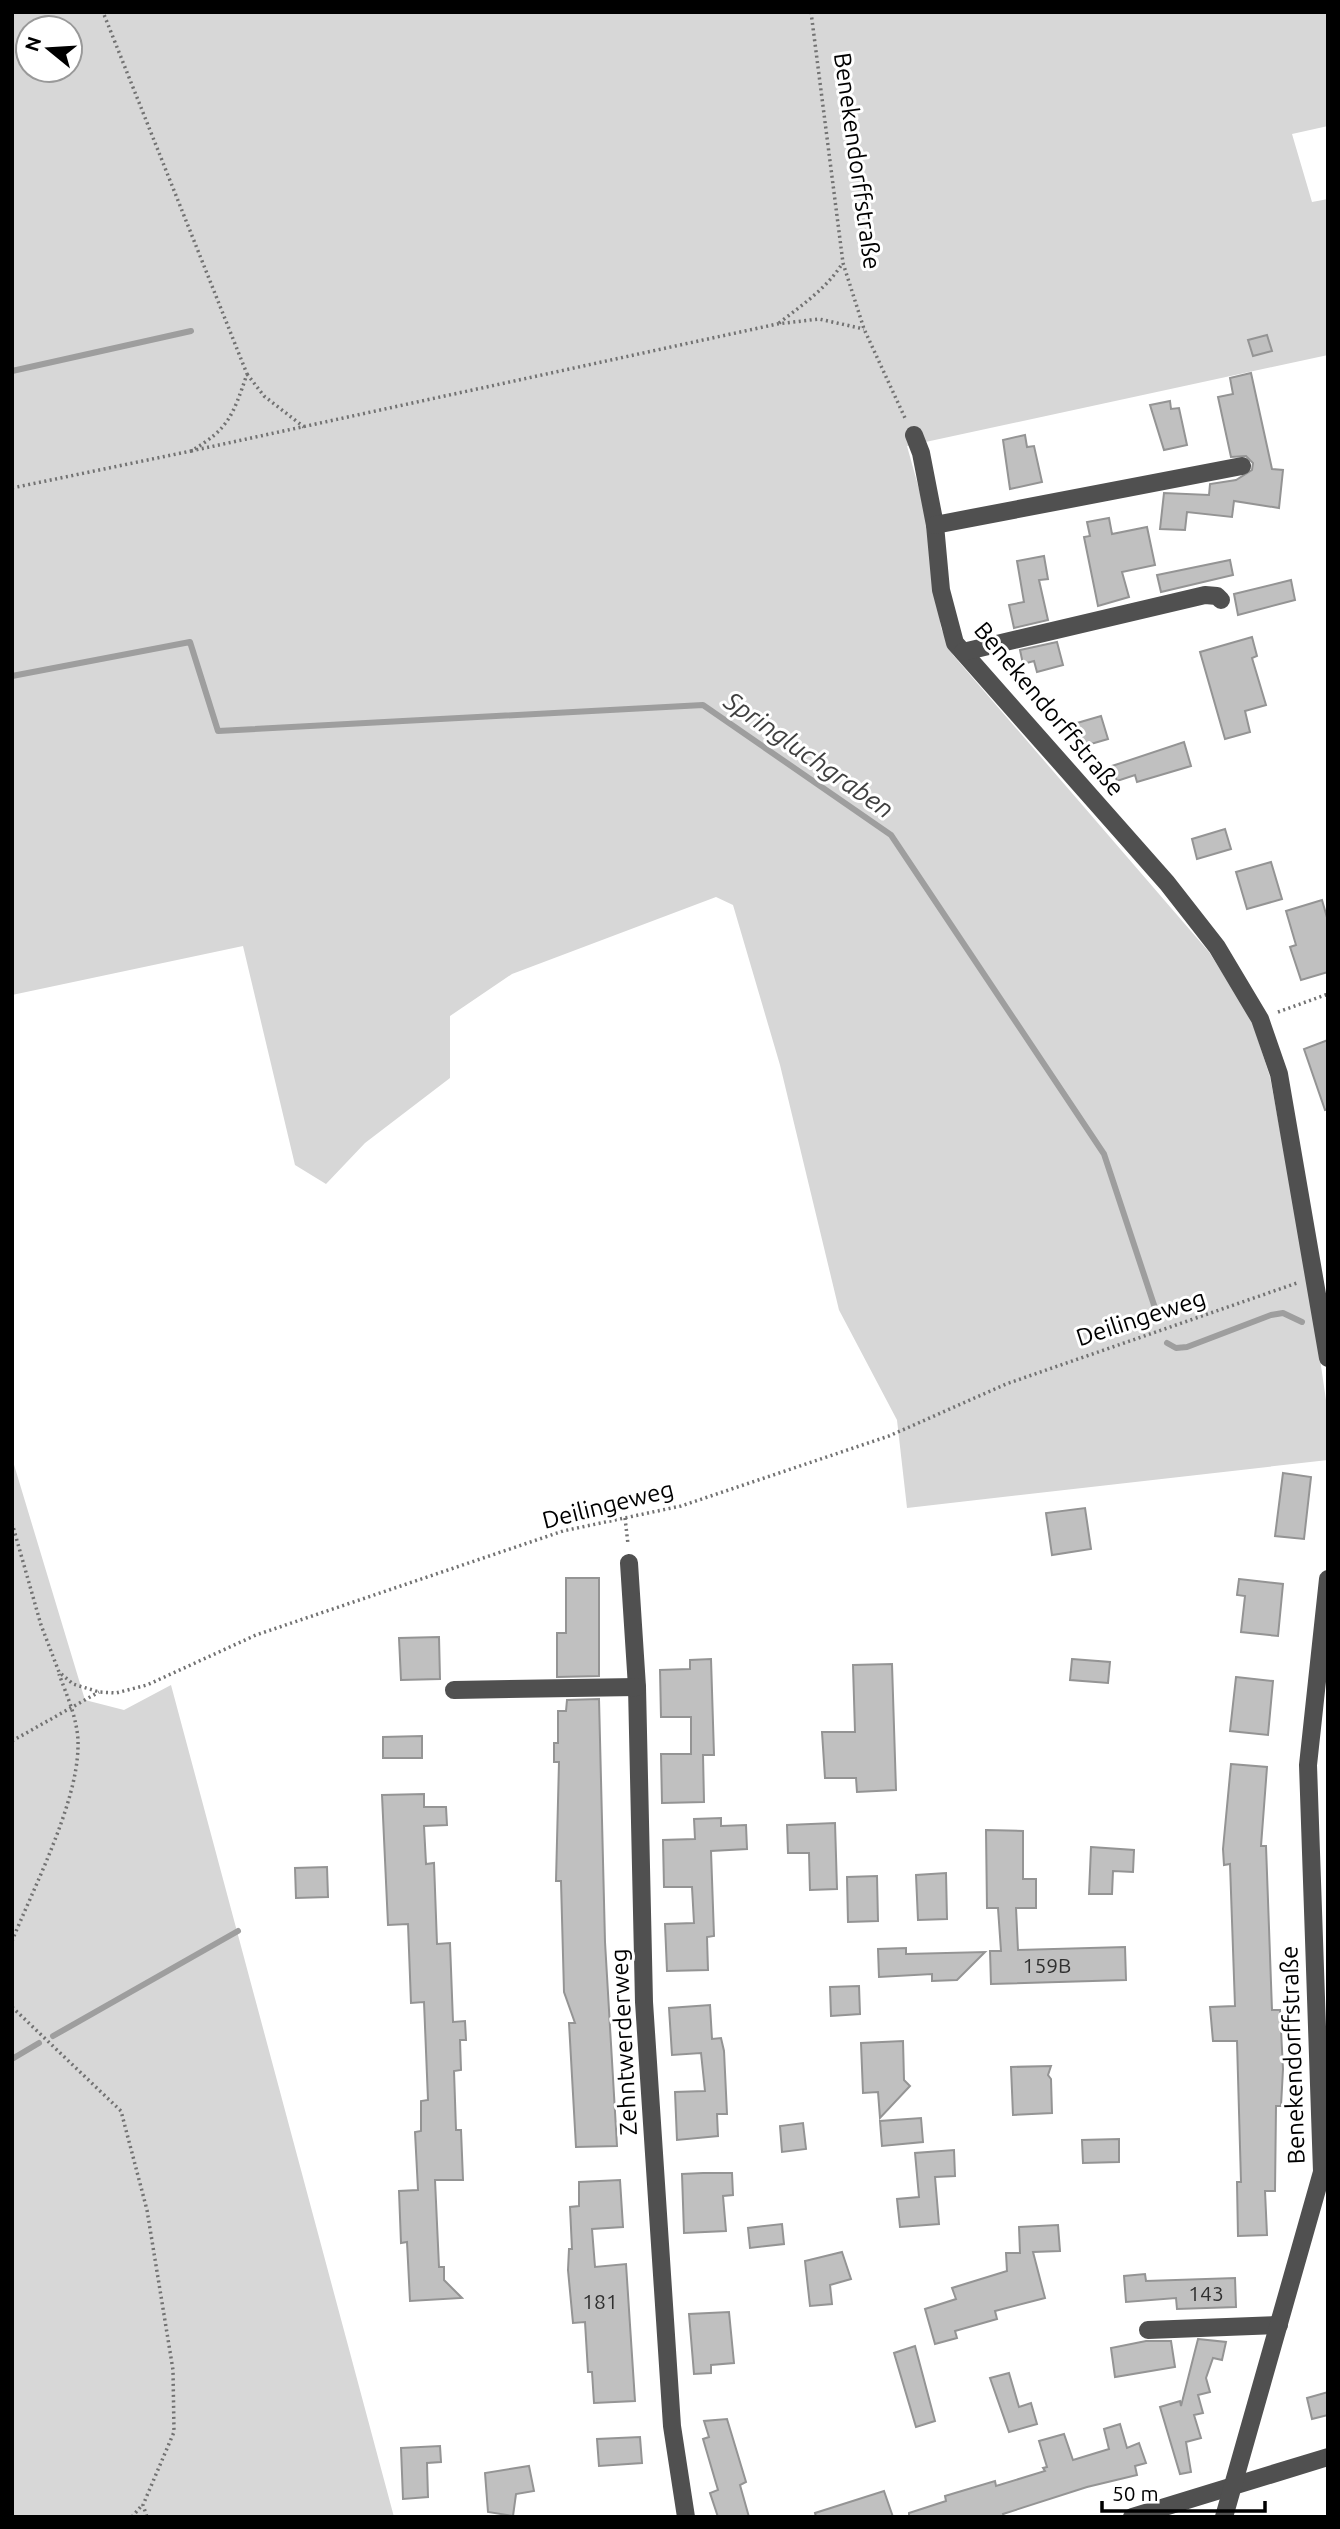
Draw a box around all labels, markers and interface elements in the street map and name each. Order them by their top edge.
north arrow [14,14,84,84]
text: N [20,34,45,54]
street label: Benekendorffstraße [829,51,886,271]
street label: Benekendorffstraße [969,616,1130,801]
water label: Springluchgraben [718,685,899,824]
street label: Deilingeweg [1073,1284,1209,1351]
street label: Deilingeweg [539,1475,676,1534]
street label: Benekendorffstraße [1275,1945,1310,2165]
street label: Zehntwerderweg [605,1948,642,2136]
house number: 159B [1023,1953,1071,1977]
house number: 143 [1188,2281,1224,2305]
house number: 181 [582,2289,618,2313]
scale bar [1102,2470,1265,2514]
text: 50 m [1112,2481,1159,2505]

